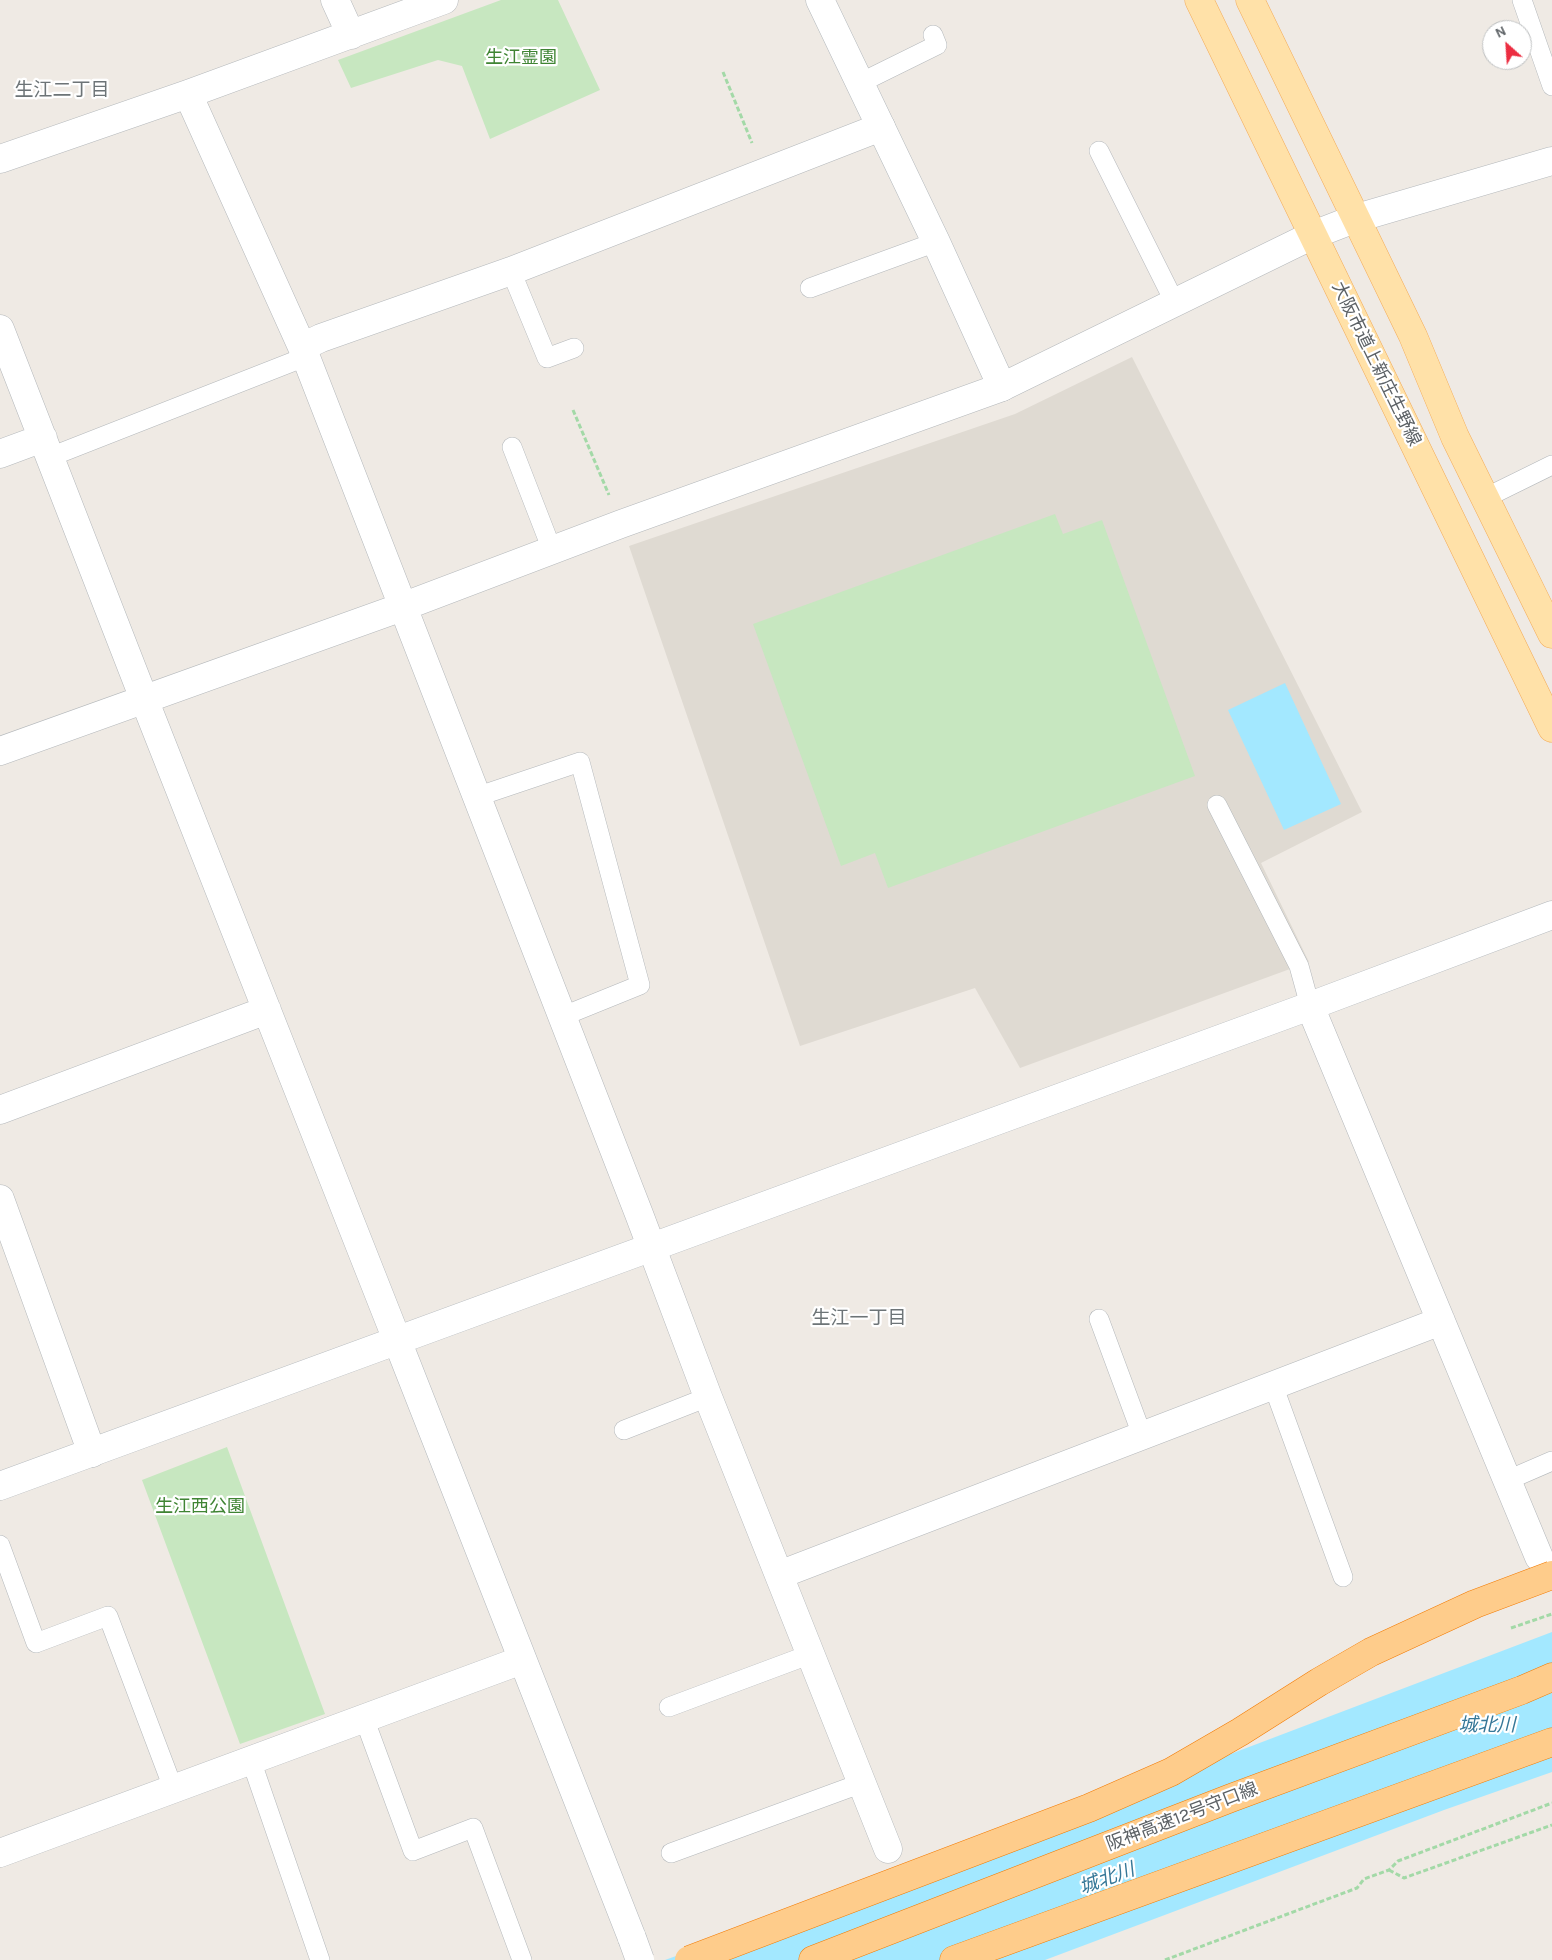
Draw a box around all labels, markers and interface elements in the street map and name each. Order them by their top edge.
north arrow [1482,20,1532,70]
text: N [1492,22,1509,42]
park label: 生江霊園 [485,47,557,69]
district label: 生江二丁目 [15,80,109,102]
street label: 大阪市道上新庄生野線 [1327,278,1425,450]
district label: 生江一丁目 [812,1308,906,1330]
park label: 生江西公園 [155,1496,245,1518]
water label: 城北川 [1459,1715,1515,1737]
street label: 阪神高速12号守口線 [1103,1778,1261,1856]
water label: 城北川 [1076,1859,1138,1899]

